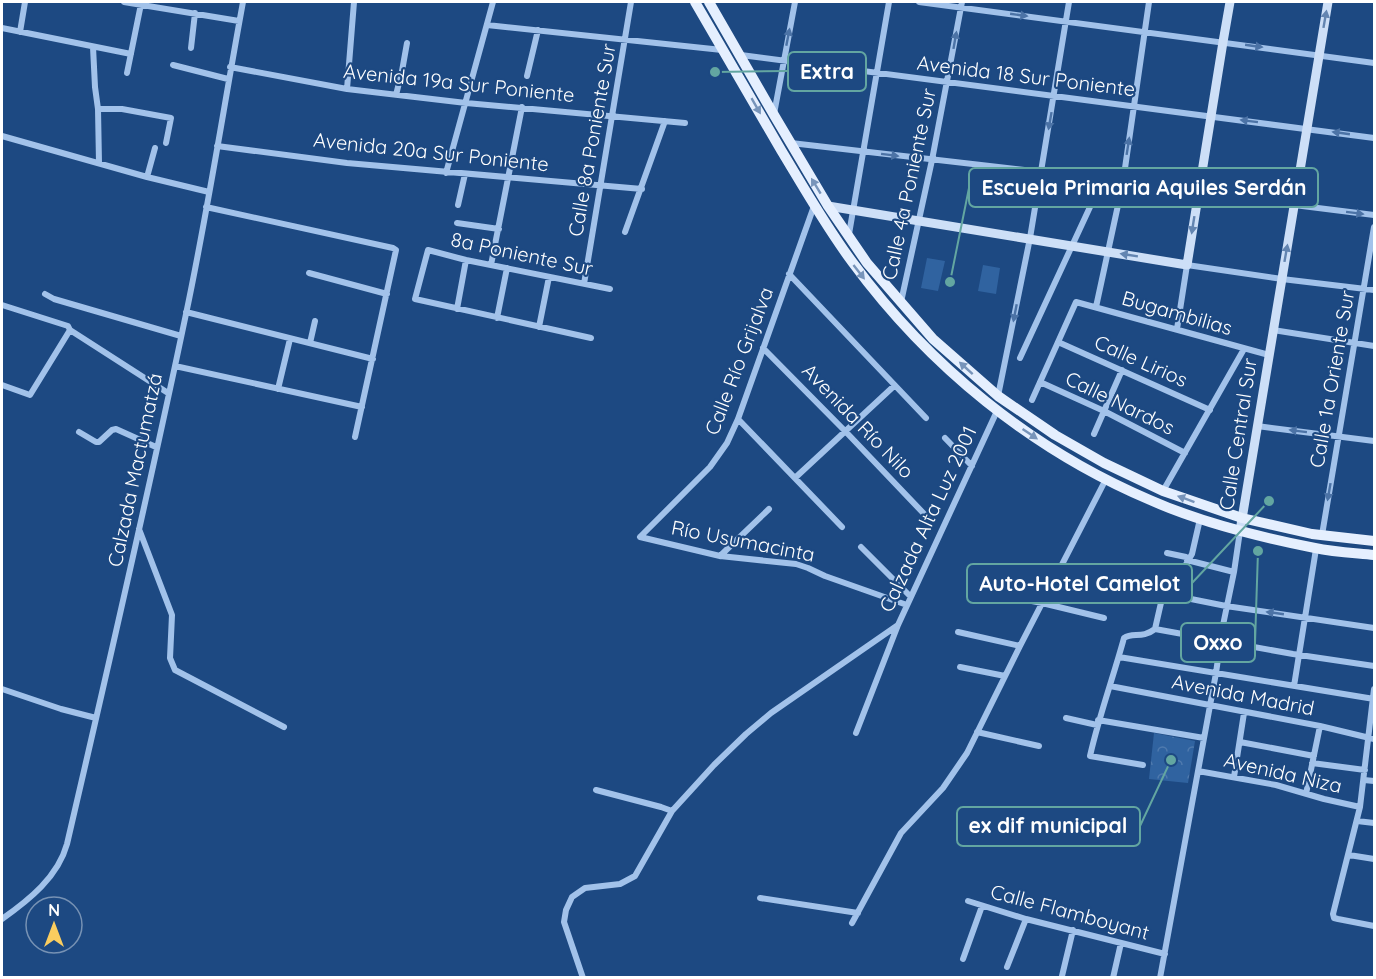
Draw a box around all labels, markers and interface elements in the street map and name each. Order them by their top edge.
one-way arrow [1009,10,1028,19]
one-way arrow [1321,10,1330,29]
one-way arrow [784,28,793,47]
one-way arrow [951,30,960,49]
street label: Calle 8a Poniente Sur [562,41,621,238]
one-way arrow [1244,42,1263,51]
street label: Avenida 18 Sur Poniente [916,50,1137,101]
callout: Extra [788,52,866,91]
street label: Avenida 19a Sur Poniente [342,58,576,107]
text: Extra [800,58,854,84]
street label: Calle 4a Poniente Sur [876,85,941,282]
one-way arrow [751,98,761,115]
one-way arrow [1045,112,1054,131]
one-way arrow [1240,116,1259,126]
street label: Avenida 20a Sur Poniente [312,127,550,176]
one-way arrow [1331,129,1350,138]
one-way arrow [1124,137,1133,156]
one-way arrow [881,150,900,159]
callout: Escuela Primaria Aquiles Serdán [969,168,1318,207]
text: Escuela Primaria Aquiles Serdán [981,174,1307,200]
one-way arrow [811,177,821,194]
one-way arrow [1346,208,1365,217]
one-way arrow [1188,216,1197,235]
street label: 8a Poniente Sur [449,226,596,281]
one-way arrow [1282,244,1291,263]
one-way arrow [1119,251,1138,260]
one-way arrow [853,264,865,279]
street label: Calle Río Grijalva [699,283,778,438]
street label: Bugambilias [1119,285,1235,340]
street label: Calle 1a Oriente Sur [1304,288,1359,470]
one-way arrow [1009,304,1019,322]
street label: Calle Lirios [1091,329,1192,392]
street label: Calle Central Sur [1213,356,1262,512]
street label: Avenida Río Nilo [797,358,920,483]
one-way arrow [959,362,974,375]
street label: Calle Nardos [1062,365,1179,440]
street label: Calzada Mactumatzá [102,371,167,569]
street label: Calzada Alta Luz 2001 [873,422,982,616]
one-way arrow [1288,426,1307,436]
one-way arrow [1022,428,1038,440]
one-way arrow [1324,483,1333,502]
one-way arrow [1177,494,1195,503]
street label: Río Usumacinta [669,514,817,567]
callout: Auto-Hotel Camelot [967,564,1192,603]
text: Auto-Hotel Camelot [979,570,1181,596]
one-way arrow [1266,608,1285,618]
callout: Oxxo [1181,623,1255,662]
text: Oxxo [1193,629,1243,655]
street label: Avenida Madrid [1170,668,1316,721]
street label: Avenida Niza [1222,747,1345,798]
callout: ex dif municipal [957,807,1140,846]
text: ex dif municipal [969,812,1127,838]
street label: Calle Flamboyant [988,878,1152,945]
north arrow [24,895,84,955]
text: N [48,900,60,920]

